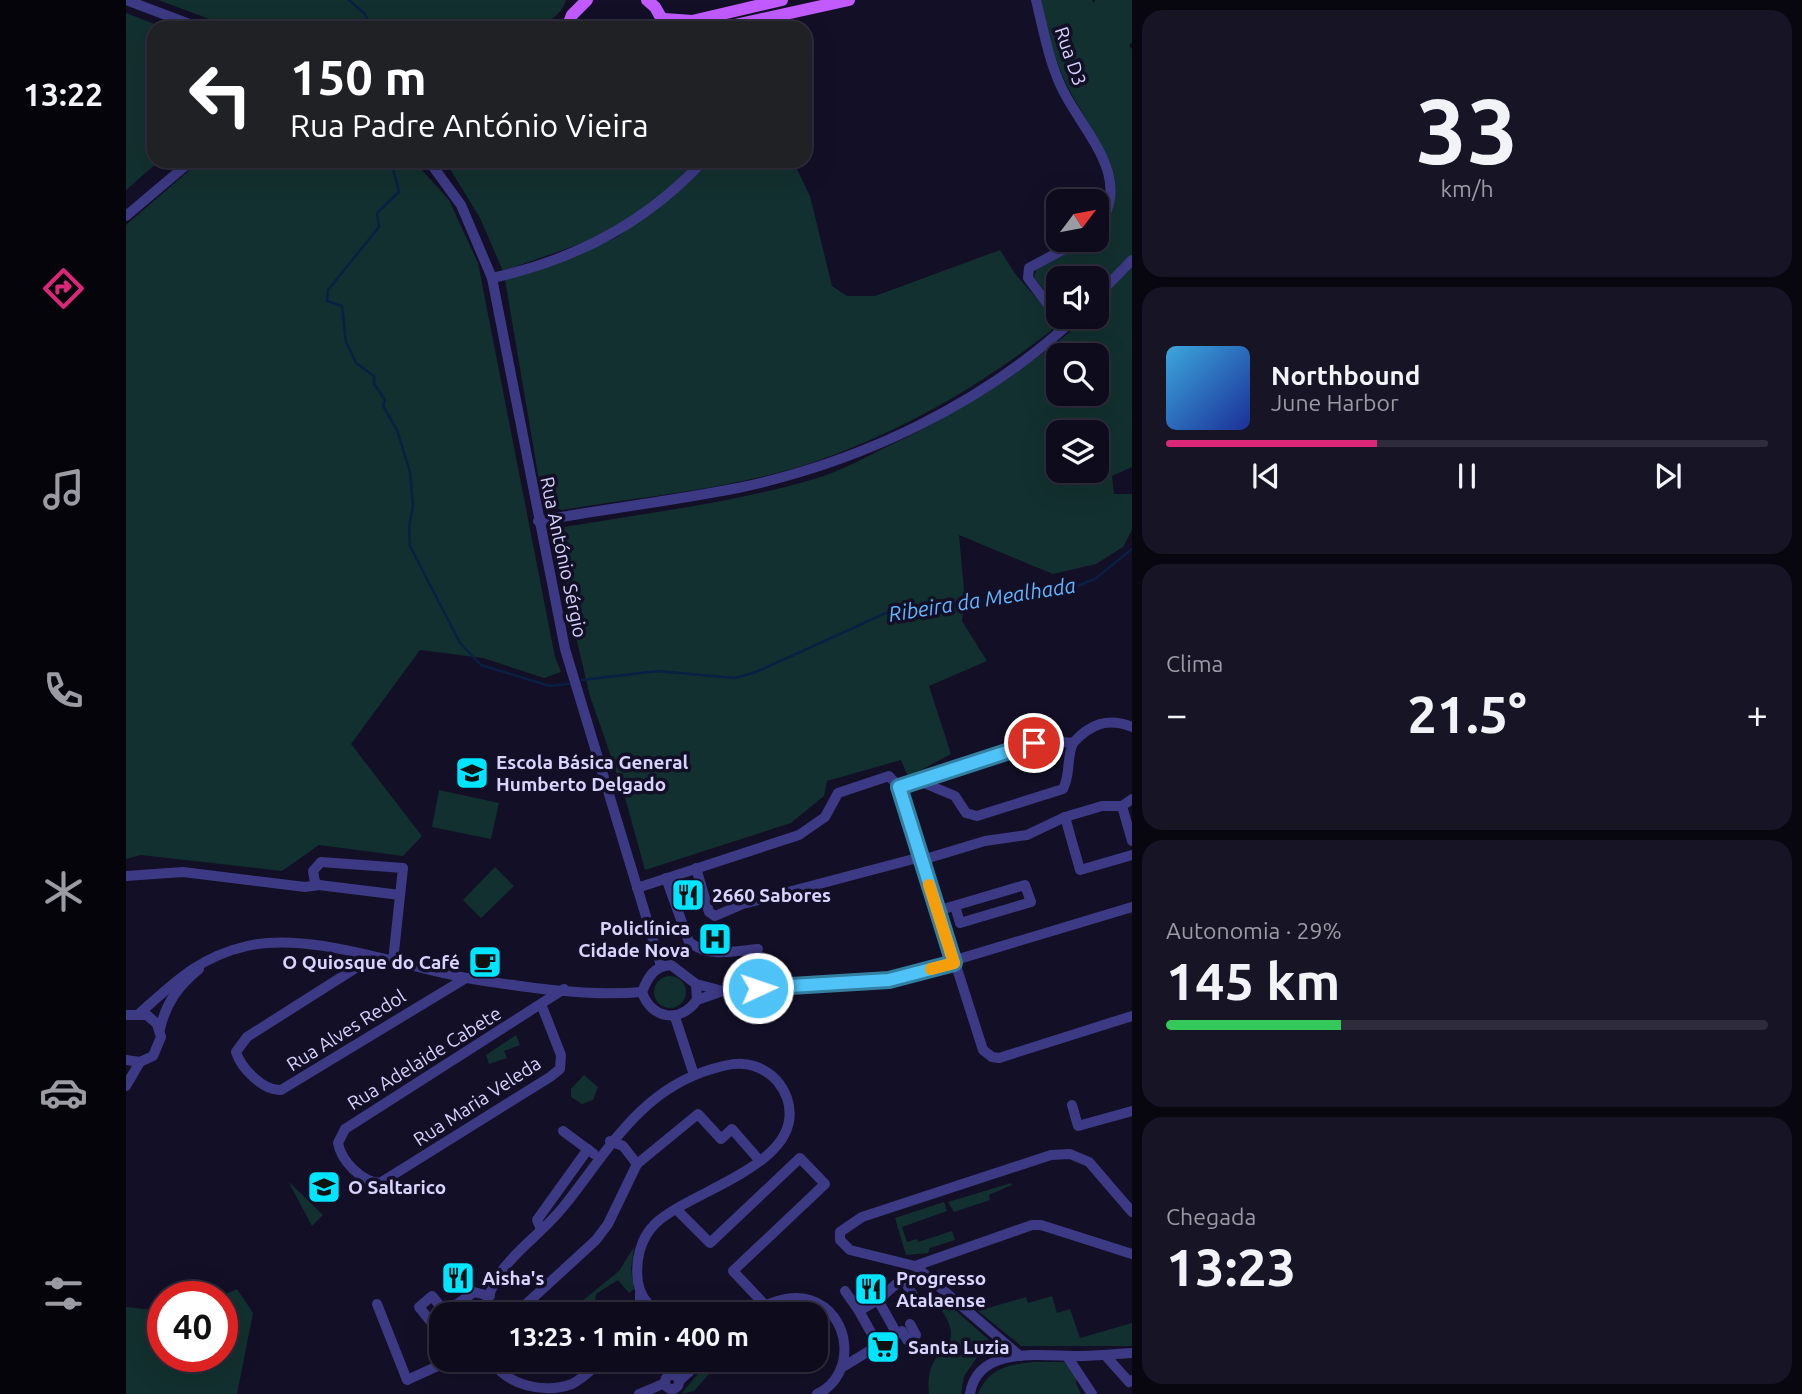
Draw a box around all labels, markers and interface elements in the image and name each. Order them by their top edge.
street label: Rua D3 [1051,24,1091,88]
icon: left [175,49,266,140]
text: 150 m [290,49,427,104]
text: 13:22 [23,76,103,112]
text: 33 [1416,79,1518,181]
text: Rua Padre António Vieira [290,107,649,143]
text: km/h [1440,176,1494,201]
north arrow [1046,189,1110,252]
map controls [1046,189,1109,483]
icon: directions [39,264,88,313]
button: sound [1046,266,1109,329]
button: search [1046,343,1109,406]
text: Northbound [1271,361,1420,390]
text: June Harbor [1271,390,1399,415]
button: layers [1046,420,1109,483]
icon: previous [1247,457,1285,495]
icon: pause [1448,457,1486,495]
icon: next [1649,457,1687,495]
icon: music [39,465,88,514]
street label: Rua António Sérgio [536,475,592,639]
water label: Ribeira da Mealhada [887,572,1077,626]
text: Clima [1166,651,1223,676]
icon: phone [39,666,88,715]
text: 21.5° [1407,685,1527,743]
text: − [1166,693,1187,735]
text: + [1747,693,1768,735]
pin [1004,713,1064,773]
icon: arrive [1015,724,1053,762]
place label: Escola Básica General Humberto Delgado [496,751,689,795]
school or university icon: Escola Básica General Humberto Delgado [453,754,491,792]
icon: climate [39,867,88,916]
restaurant icon: 2660 Sabores [669,876,707,914]
place label: 2660 Sabores [712,884,831,906]
place label: Policlínica Cidade Nova [578,917,690,961]
text: Autonomia · 29% [1166,918,1342,943]
hospital icon: Policlínica Cidade Nova [696,920,734,958]
cafe icon: O Quiosque do Café [466,943,504,981]
place label: O Quiosque do Café [282,951,460,973]
position arrow [721,951,795,1025]
text: 145 km [1166,952,1340,1010]
street label: Rua Alves Redol [283,985,409,1075]
street label: Rua Adelaide Cabete [343,1002,505,1114]
street label: Rua Maria Veleda [409,1052,545,1150]
icon: car [39,1068,88,1117]
school or university icon: O Saltarico [305,1168,343,1206]
place label: O Saltarico [348,1176,446,1198]
text: Chegada [1166,1204,1256,1229]
text: 13:23 [1166,1238,1296,1296]
restaurant icon: Aisha's [439,1259,477,1297]
place label: Aisha's [482,1267,544,1289]
place label: Progresso Atalaense [896,1267,986,1311]
icon: filters [39,1269,88,1318]
restaurant icon: Progresso Atalaense [852,1270,890,1308]
speed limit sign: 40 [147,1281,238,1372]
text: 13:23 · 1 min · 400 m [508,1322,749,1351]
supermarket icon: Santa Luzia [864,1328,902,1366]
place label: Santa Luzia [908,1336,1010,1358]

